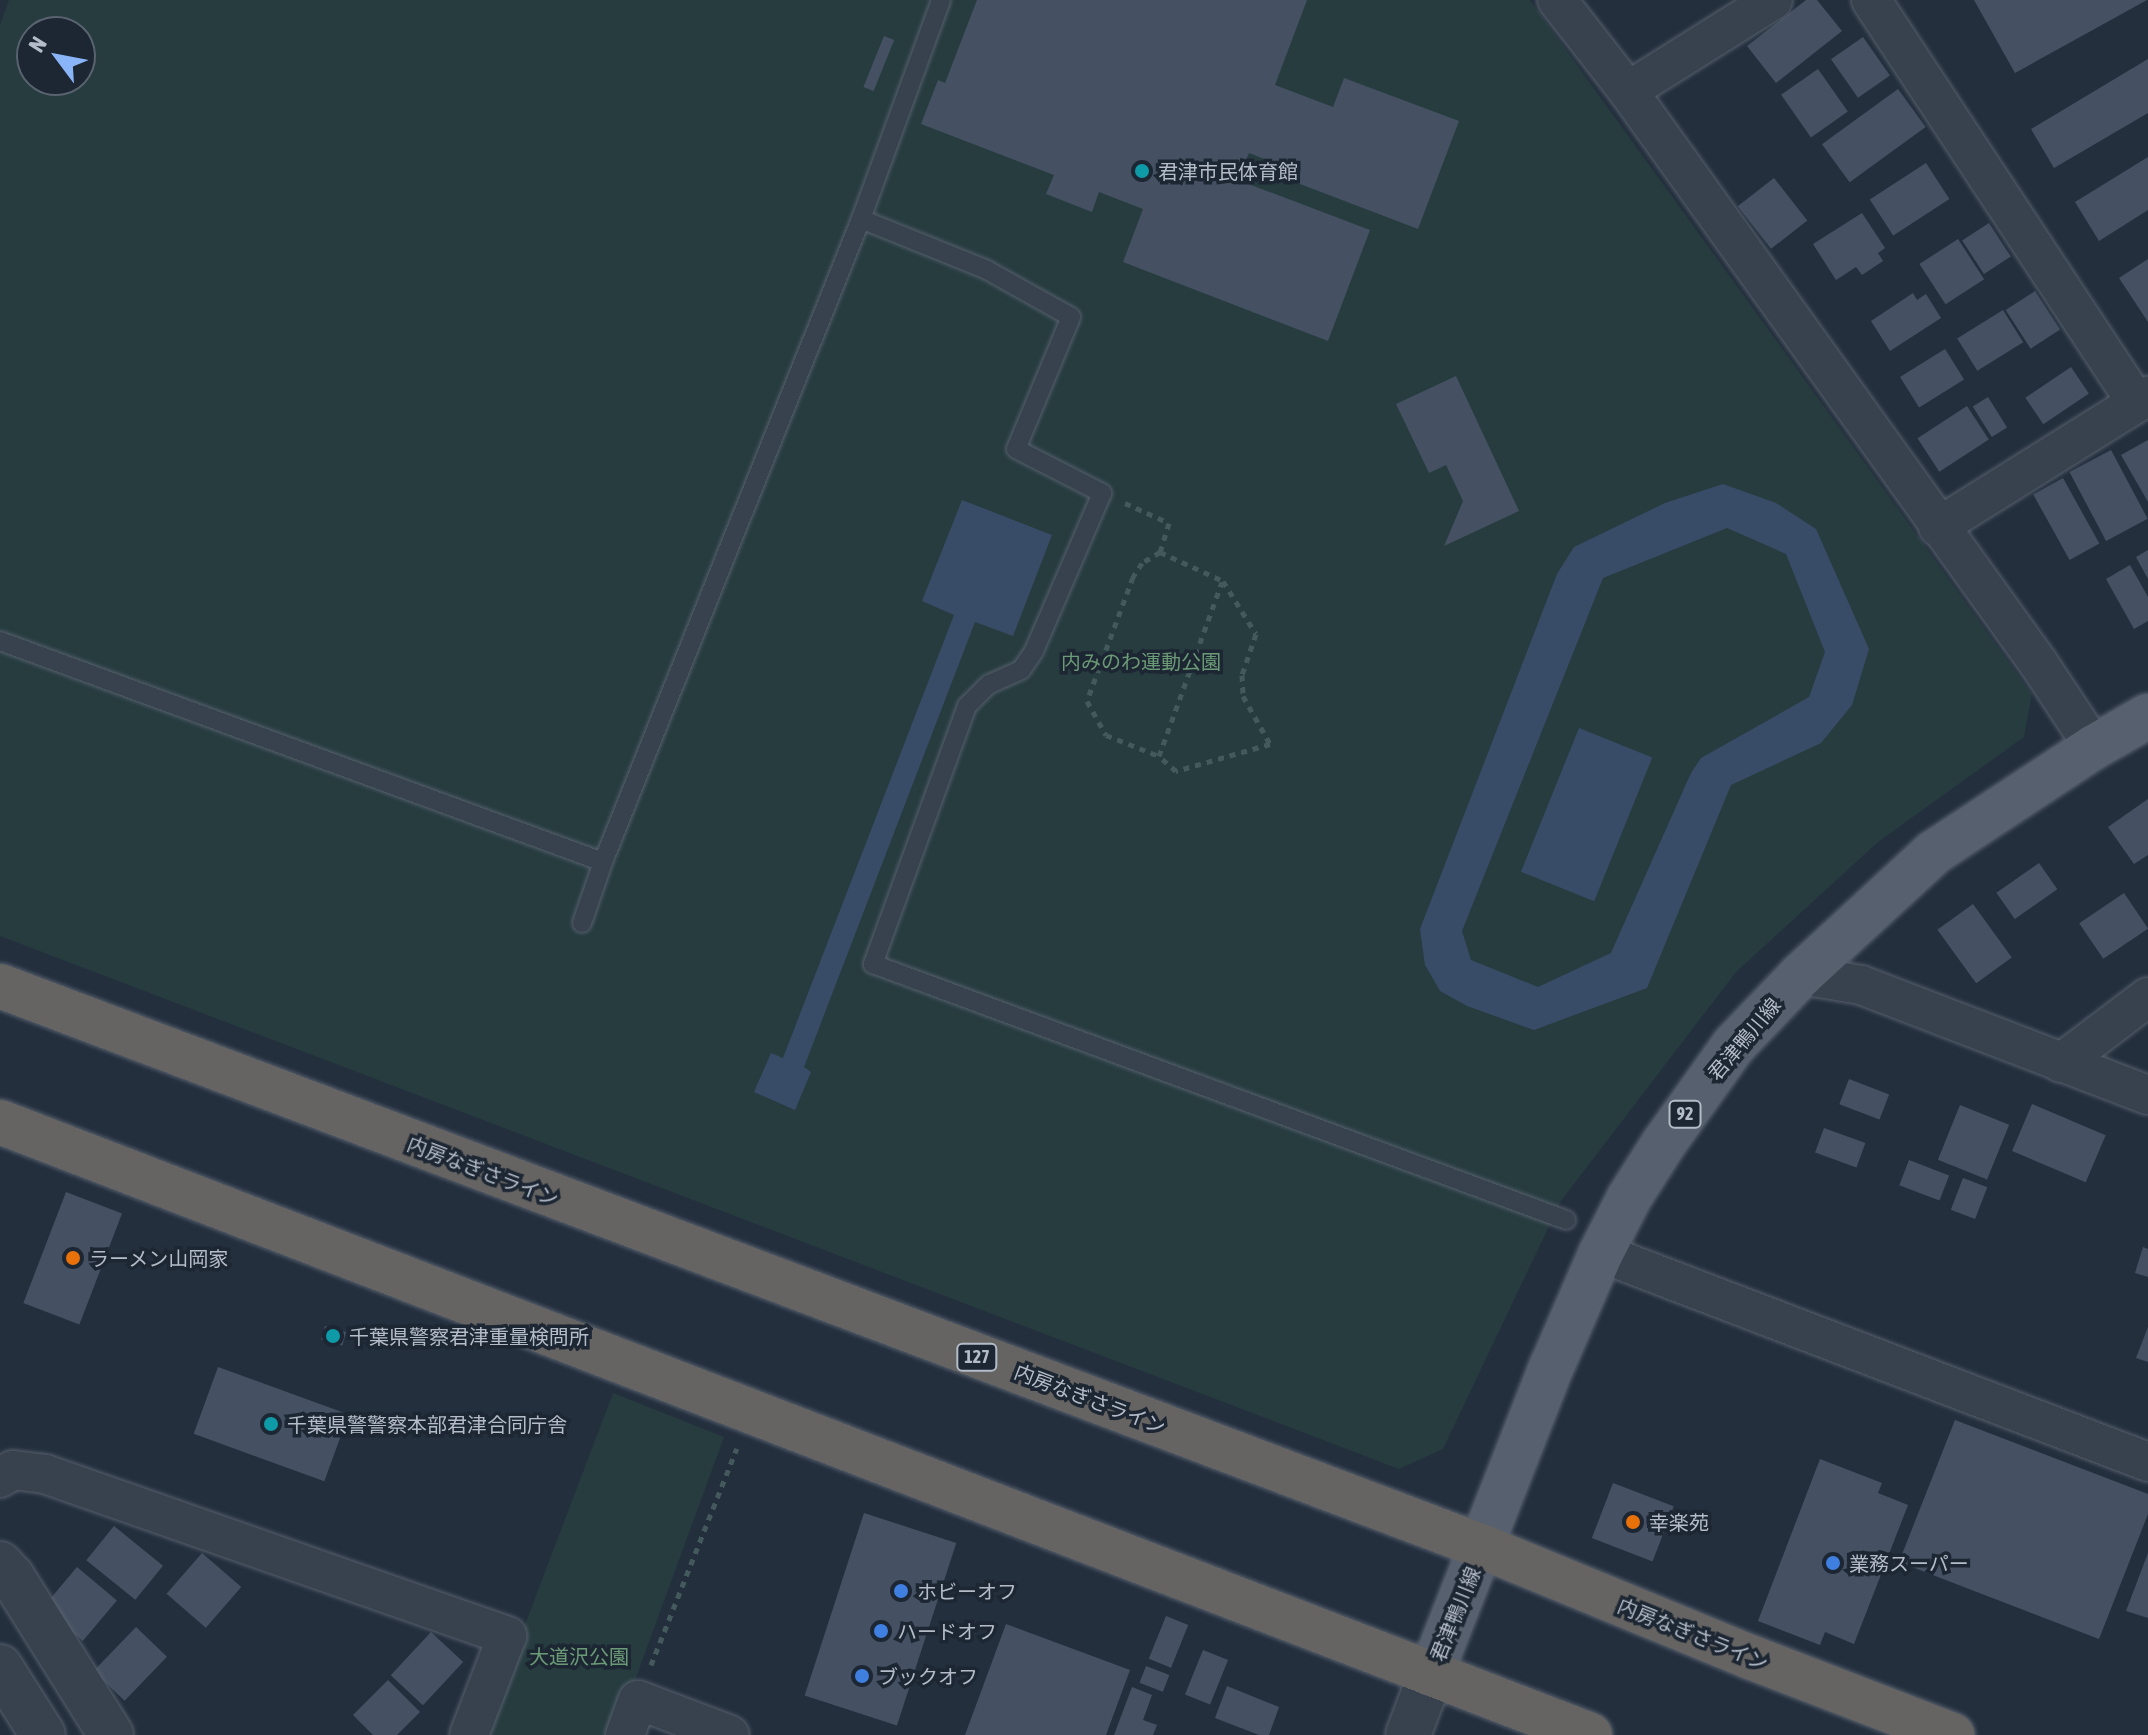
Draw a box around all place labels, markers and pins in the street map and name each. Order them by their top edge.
place label: 君津市民体育館 [1158,159,1298,183]
marker: 君津市民体育館 [1133,162,1151,180]
place label: ラーメン山岡家 [89,1246,229,1270]
marker: ラーメン山岡家 [64,1249,82,1267]
place label: 千葉県警察君津重量検問所 [349,1324,589,1348]
marker: 千葉県警察君津重量検問所 [324,1327,342,1345]
place label: 千葉県警警察本部君津合同庁舎 [287,1412,567,1436]
marker: 千葉県警警察本部君津合同庁舎 [262,1415,280,1433]
place label: 幸楽苑 [1649,1510,1709,1534]
marker: 幸楽苑 [1624,1513,1642,1531]
place label: 業務スーパー [1849,1551,1969,1575]
marker: 業務スーパー [1824,1554,1842,1572]
place label: ホビーオフ [917,1579,1017,1603]
marker: ホビーオフ [892,1582,910,1600]
place label: ハードオフ [897,1619,997,1643]
marker: ハードオフ [872,1622,890,1640]
place label: ブックオフ [878,1664,978,1688]
marker: ブックオフ [853,1667,871,1685]

